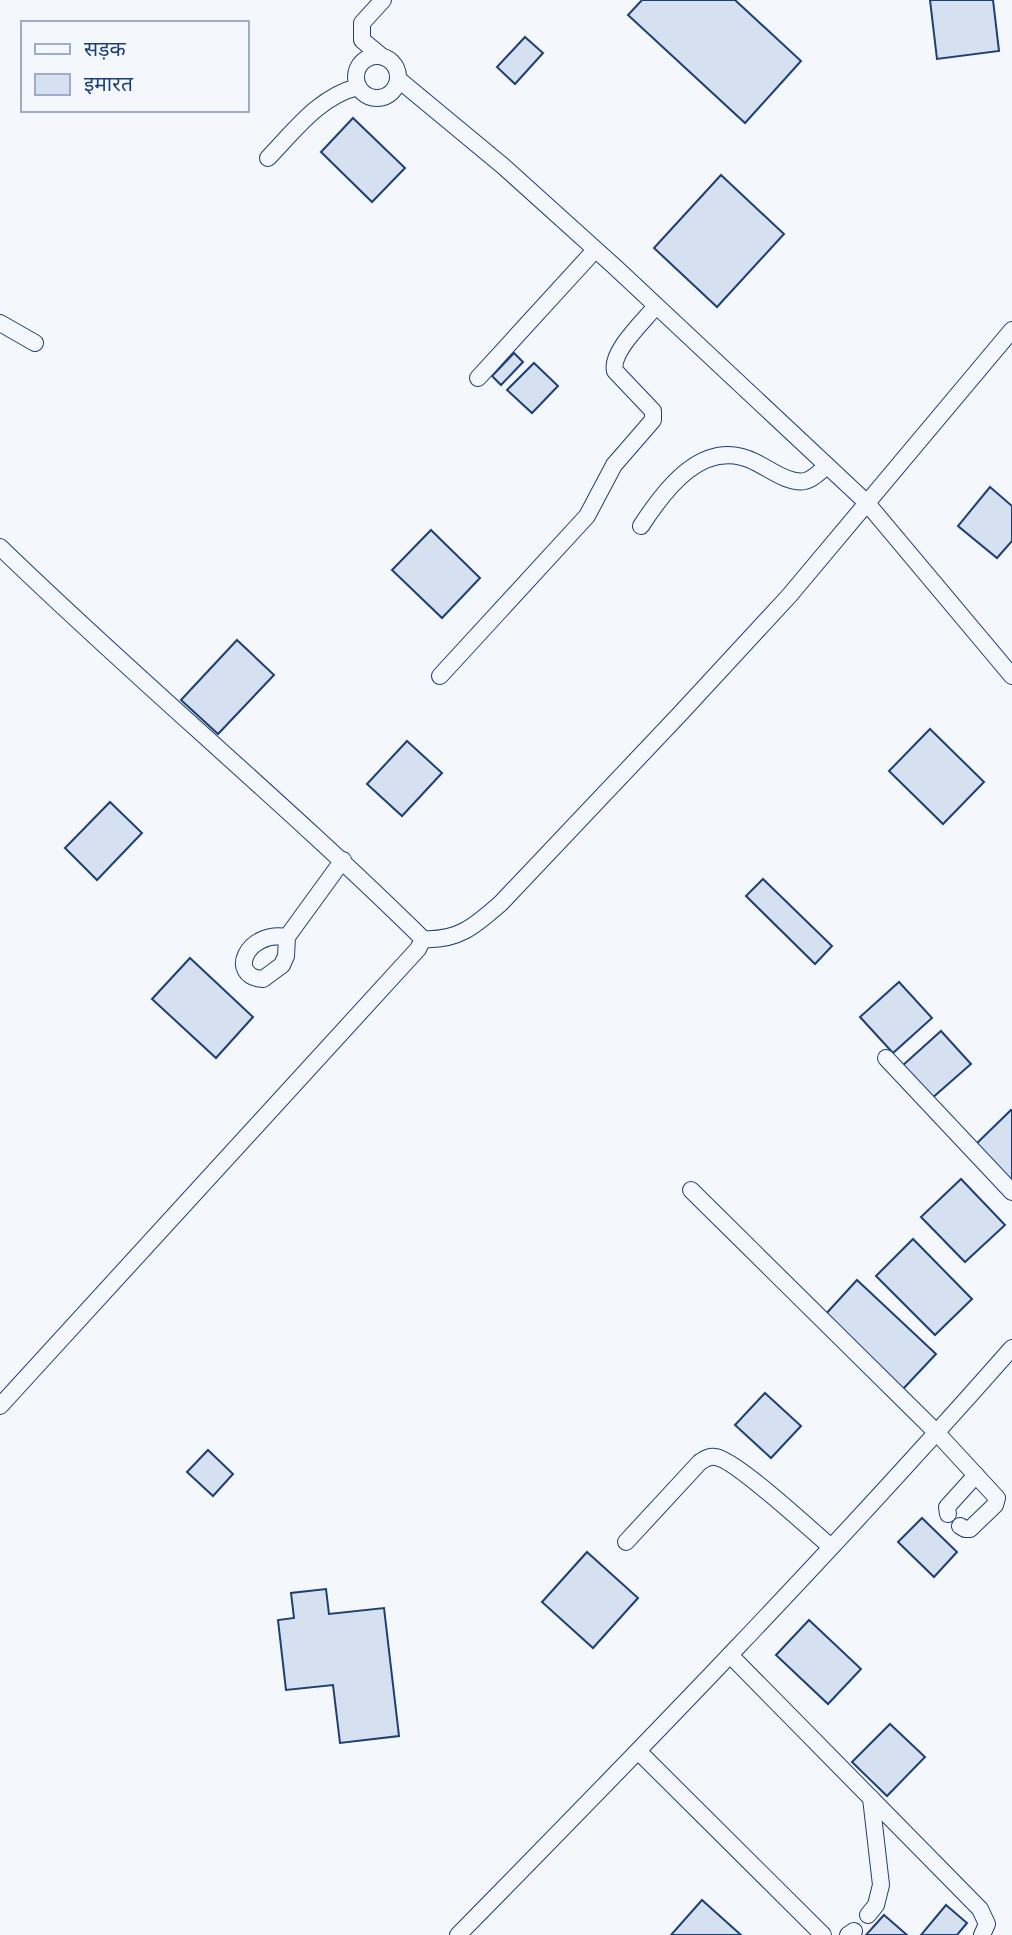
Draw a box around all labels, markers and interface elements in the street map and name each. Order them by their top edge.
legend [21,21,248,112]
text: सड़क [84,34,126,62]
text: इमारत [84,69,134,97]

